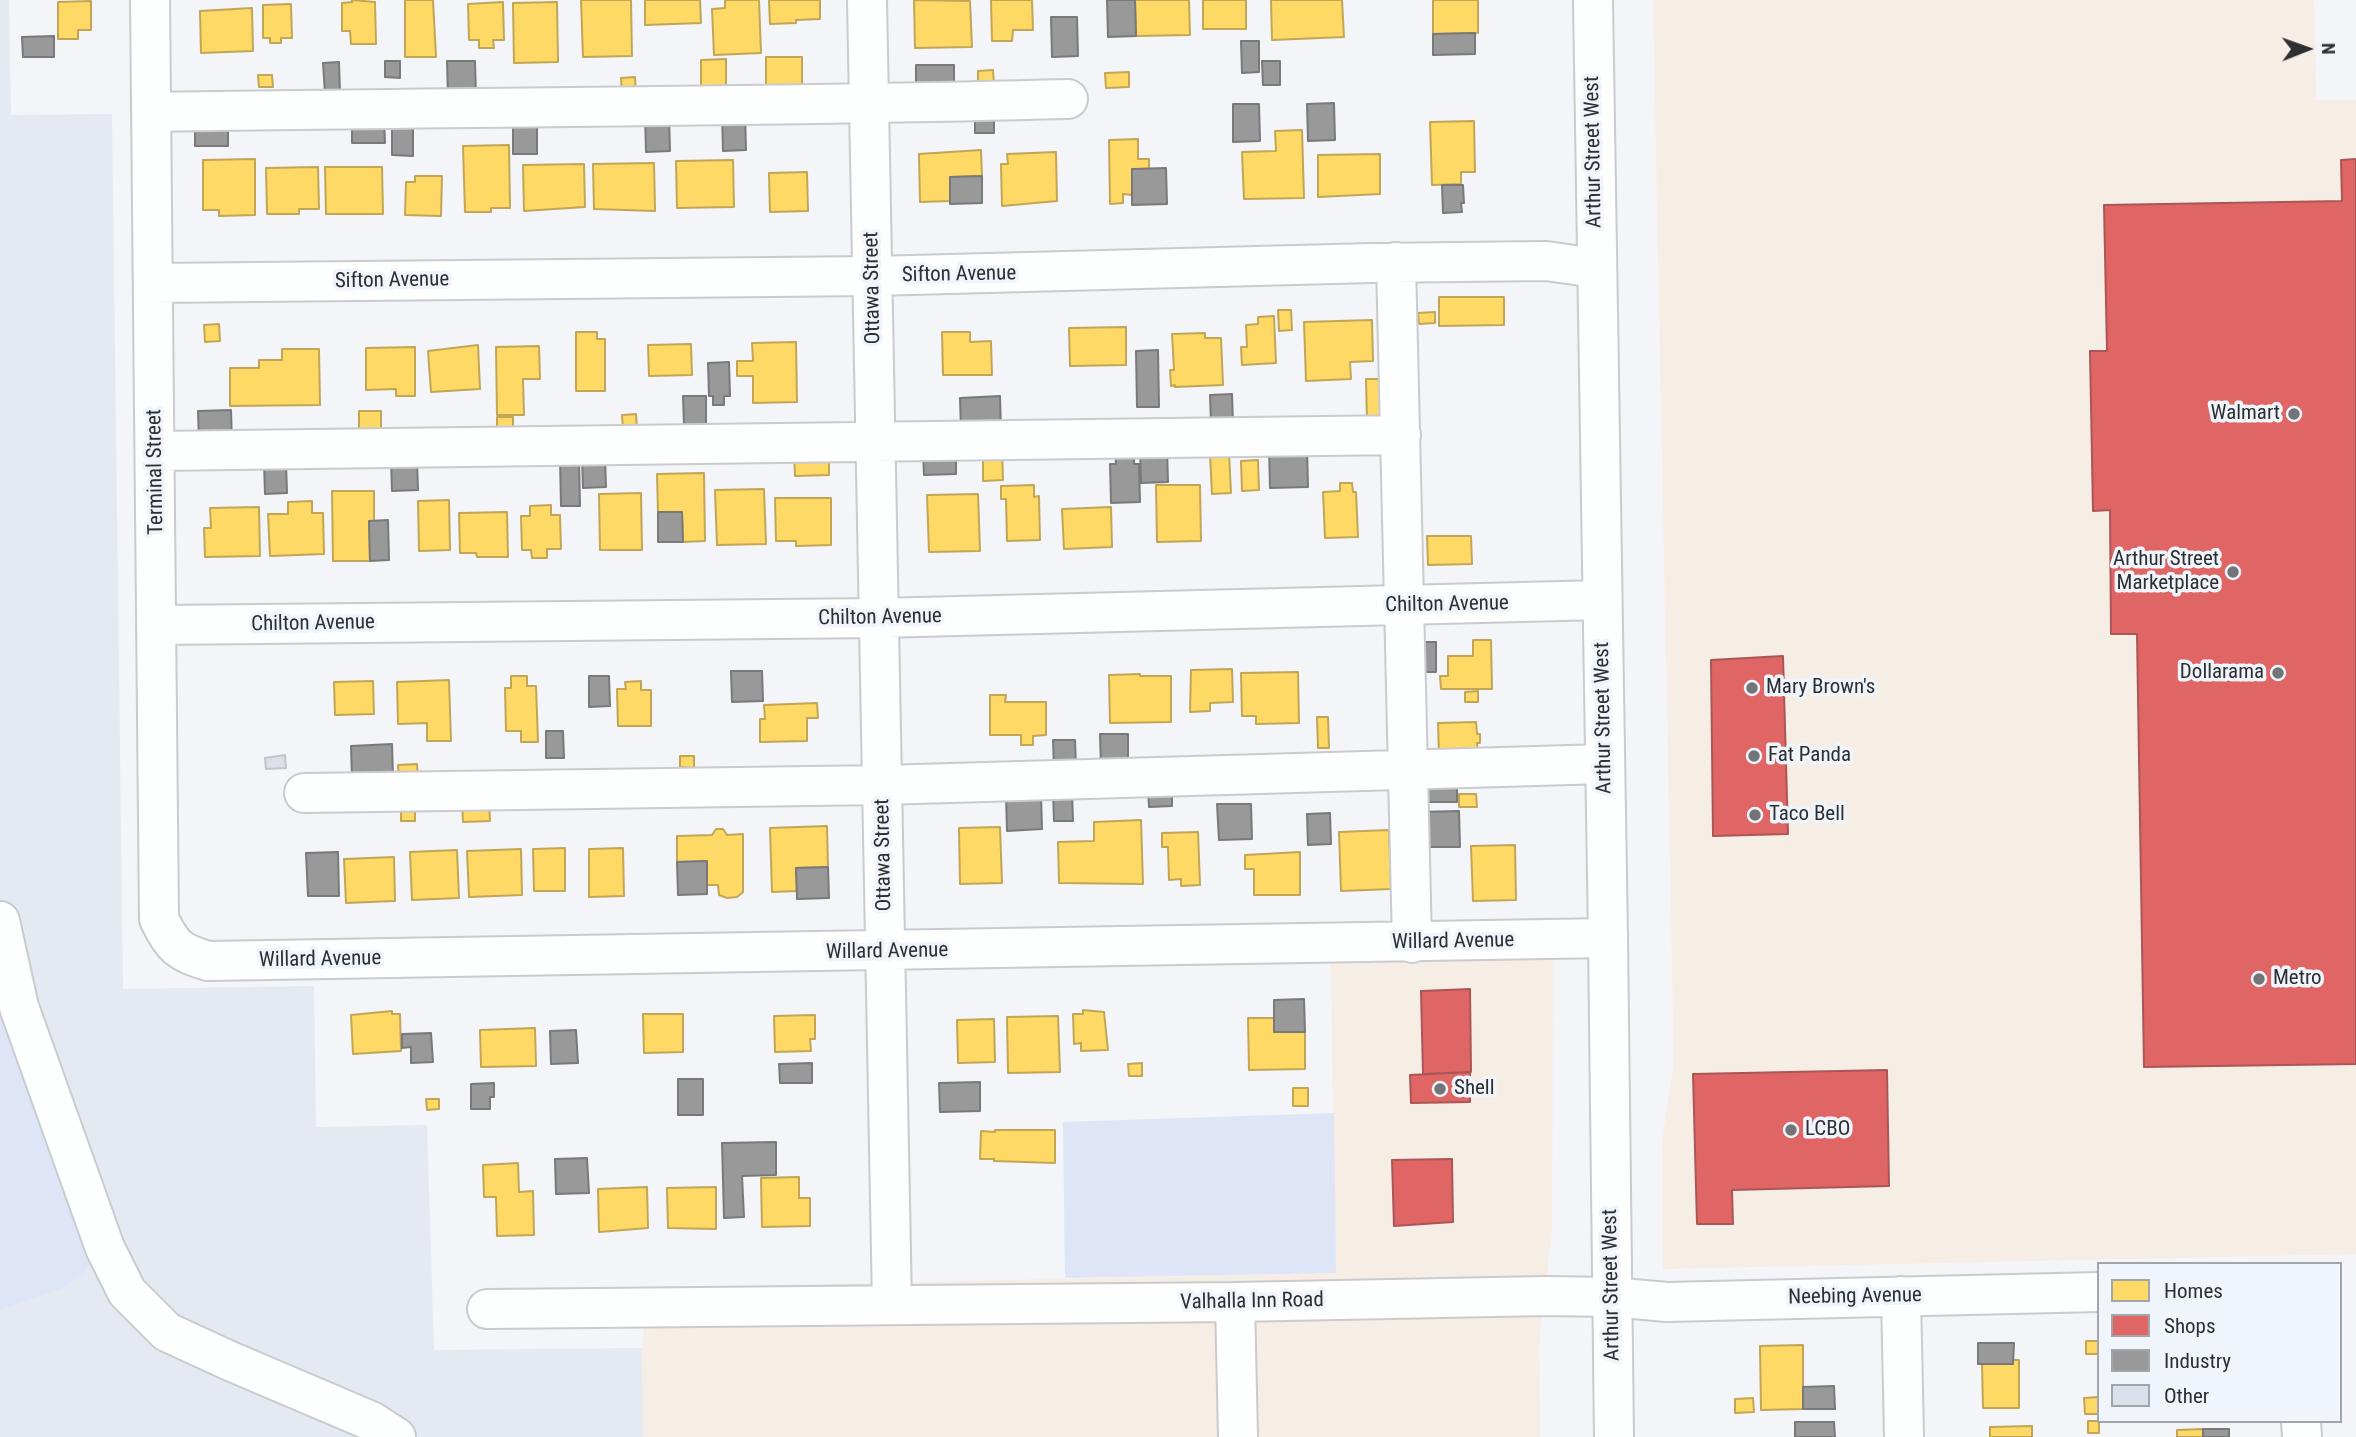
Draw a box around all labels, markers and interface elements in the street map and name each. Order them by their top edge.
north arrow [2272,14,2342,84]
text: N [2317,43,2340,55]
street label: Arthur Street West [1580,76,1608,228]
street label: Ottawa Street [859,231,887,345]
street label: Sifton Avenue [902,261,1016,289]
street label: Sifton Avenue [335,267,449,295]
place label: Walmart [2210,401,2280,427]
marker: Walmart [2286,406,2302,422]
street label: Terminal Street [142,409,170,535]
place label: Arthur Street Marketplace [2113,547,2219,597]
marker: Arthur Street Marketplace [2225,564,2241,580]
street label: Chilton Avenue [1385,591,1509,619]
street label: Chilton Avenue [818,604,942,632]
street label: Chilton Avenue [251,610,375,638]
street label: Arthur Street West [1590,642,1618,794]
place label: Dollarama [2180,660,2264,686]
marker: Dollarama [2270,665,2286,681]
place label: Mary Brown's [1766,675,1875,701]
marker: Mary Brown's [1744,680,1760,696]
place label: Fat Panda [1768,743,1851,769]
marker: Fat Panda [1746,748,1762,764]
street label: Ottawa Street [870,798,898,912]
place label: Taco Bell [1769,802,1845,828]
marker: Taco Bell [1747,807,1763,823]
street label: Willard Avenue [1392,928,1514,956]
street label: Willard Avenue [826,938,948,966]
street label: Willard Avenue [259,946,381,974]
place label: Metro [2273,966,2322,992]
marker: Metro [2251,971,2267,987]
place label: Shell [1454,1076,1495,1102]
marker: Shell [1432,1081,1448,1097]
place label: LCBO [1805,1117,1850,1143]
marker: LCBO [1783,1122,1799,1138]
street label: Arthur Street West [1598,1209,1626,1361]
legend [2097,1262,2342,1423]
text: Homes [2164,1279,2223,1303]
street label: Neebing Avenue [1788,1283,1922,1311]
street label: Valhalla Inn Road [1180,1288,1324,1316]
text: Shops [2164,1314,2216,1338]
text: Industry [2164,1349,2231,1373]
text: Other [2164,1384,2209,1408]

